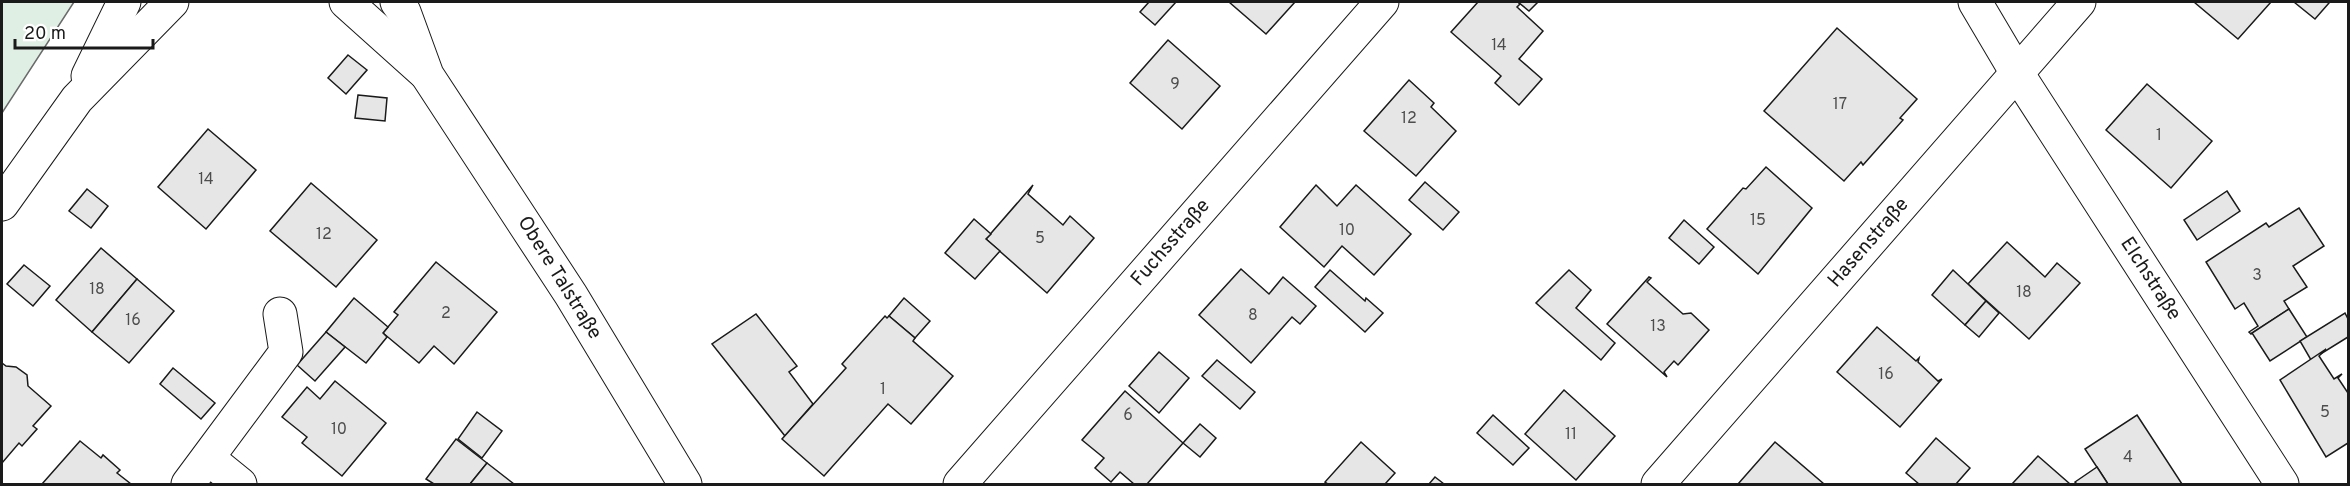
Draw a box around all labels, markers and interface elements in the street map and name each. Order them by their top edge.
scale bar [15,12,153,50]
text: 20 m [24,23,66,46]
house number: 14 [1491,36,1507,56]
house number: 9 [1170,75,1180,95]
house number: 17 [1833,95,1847,115]
house number: 12 [1401,109,1417,129]
house number: 1 [2156,126,2162,146]
house number: 14 [198,170,214,190]
street label: Hasenstraße [1823,193,1915,293]
street label: Fuchsstraße [1126,194,1216,292]
street label: Obere Talstraße [511,211,607,345]
house number: 15 [1750,211,1766,231]
house number: 10 [1339,221,1355,241]
house number: 12 [316,225,332,245]
house number: 5 [1035,229,1045,249]
street label: Elchstraße [2113,232,2187,326]
house number: 3 [2252,266,2262,286]
house number: 18 [89,280,105,300]
house number: 18 [2016,283,2032,303]
house number: 2 [441,304,451,324]
house number: 8 [1248,306,1258,326]
house number: 16 [125,311,141,331]
house number: 13 [1650,317,1666,337]
house number: 16 [1878,365,1894,385]
house number: 1 [880,380,886,400]
house number: 5 [2320,403,2330,423]
house number: 6 [1123,406,1133,426]
house number: 10 [331,420,347,440]
house number: 11 [1565,425,1577,445]
house number: 4 [2123,448,2133,468]

